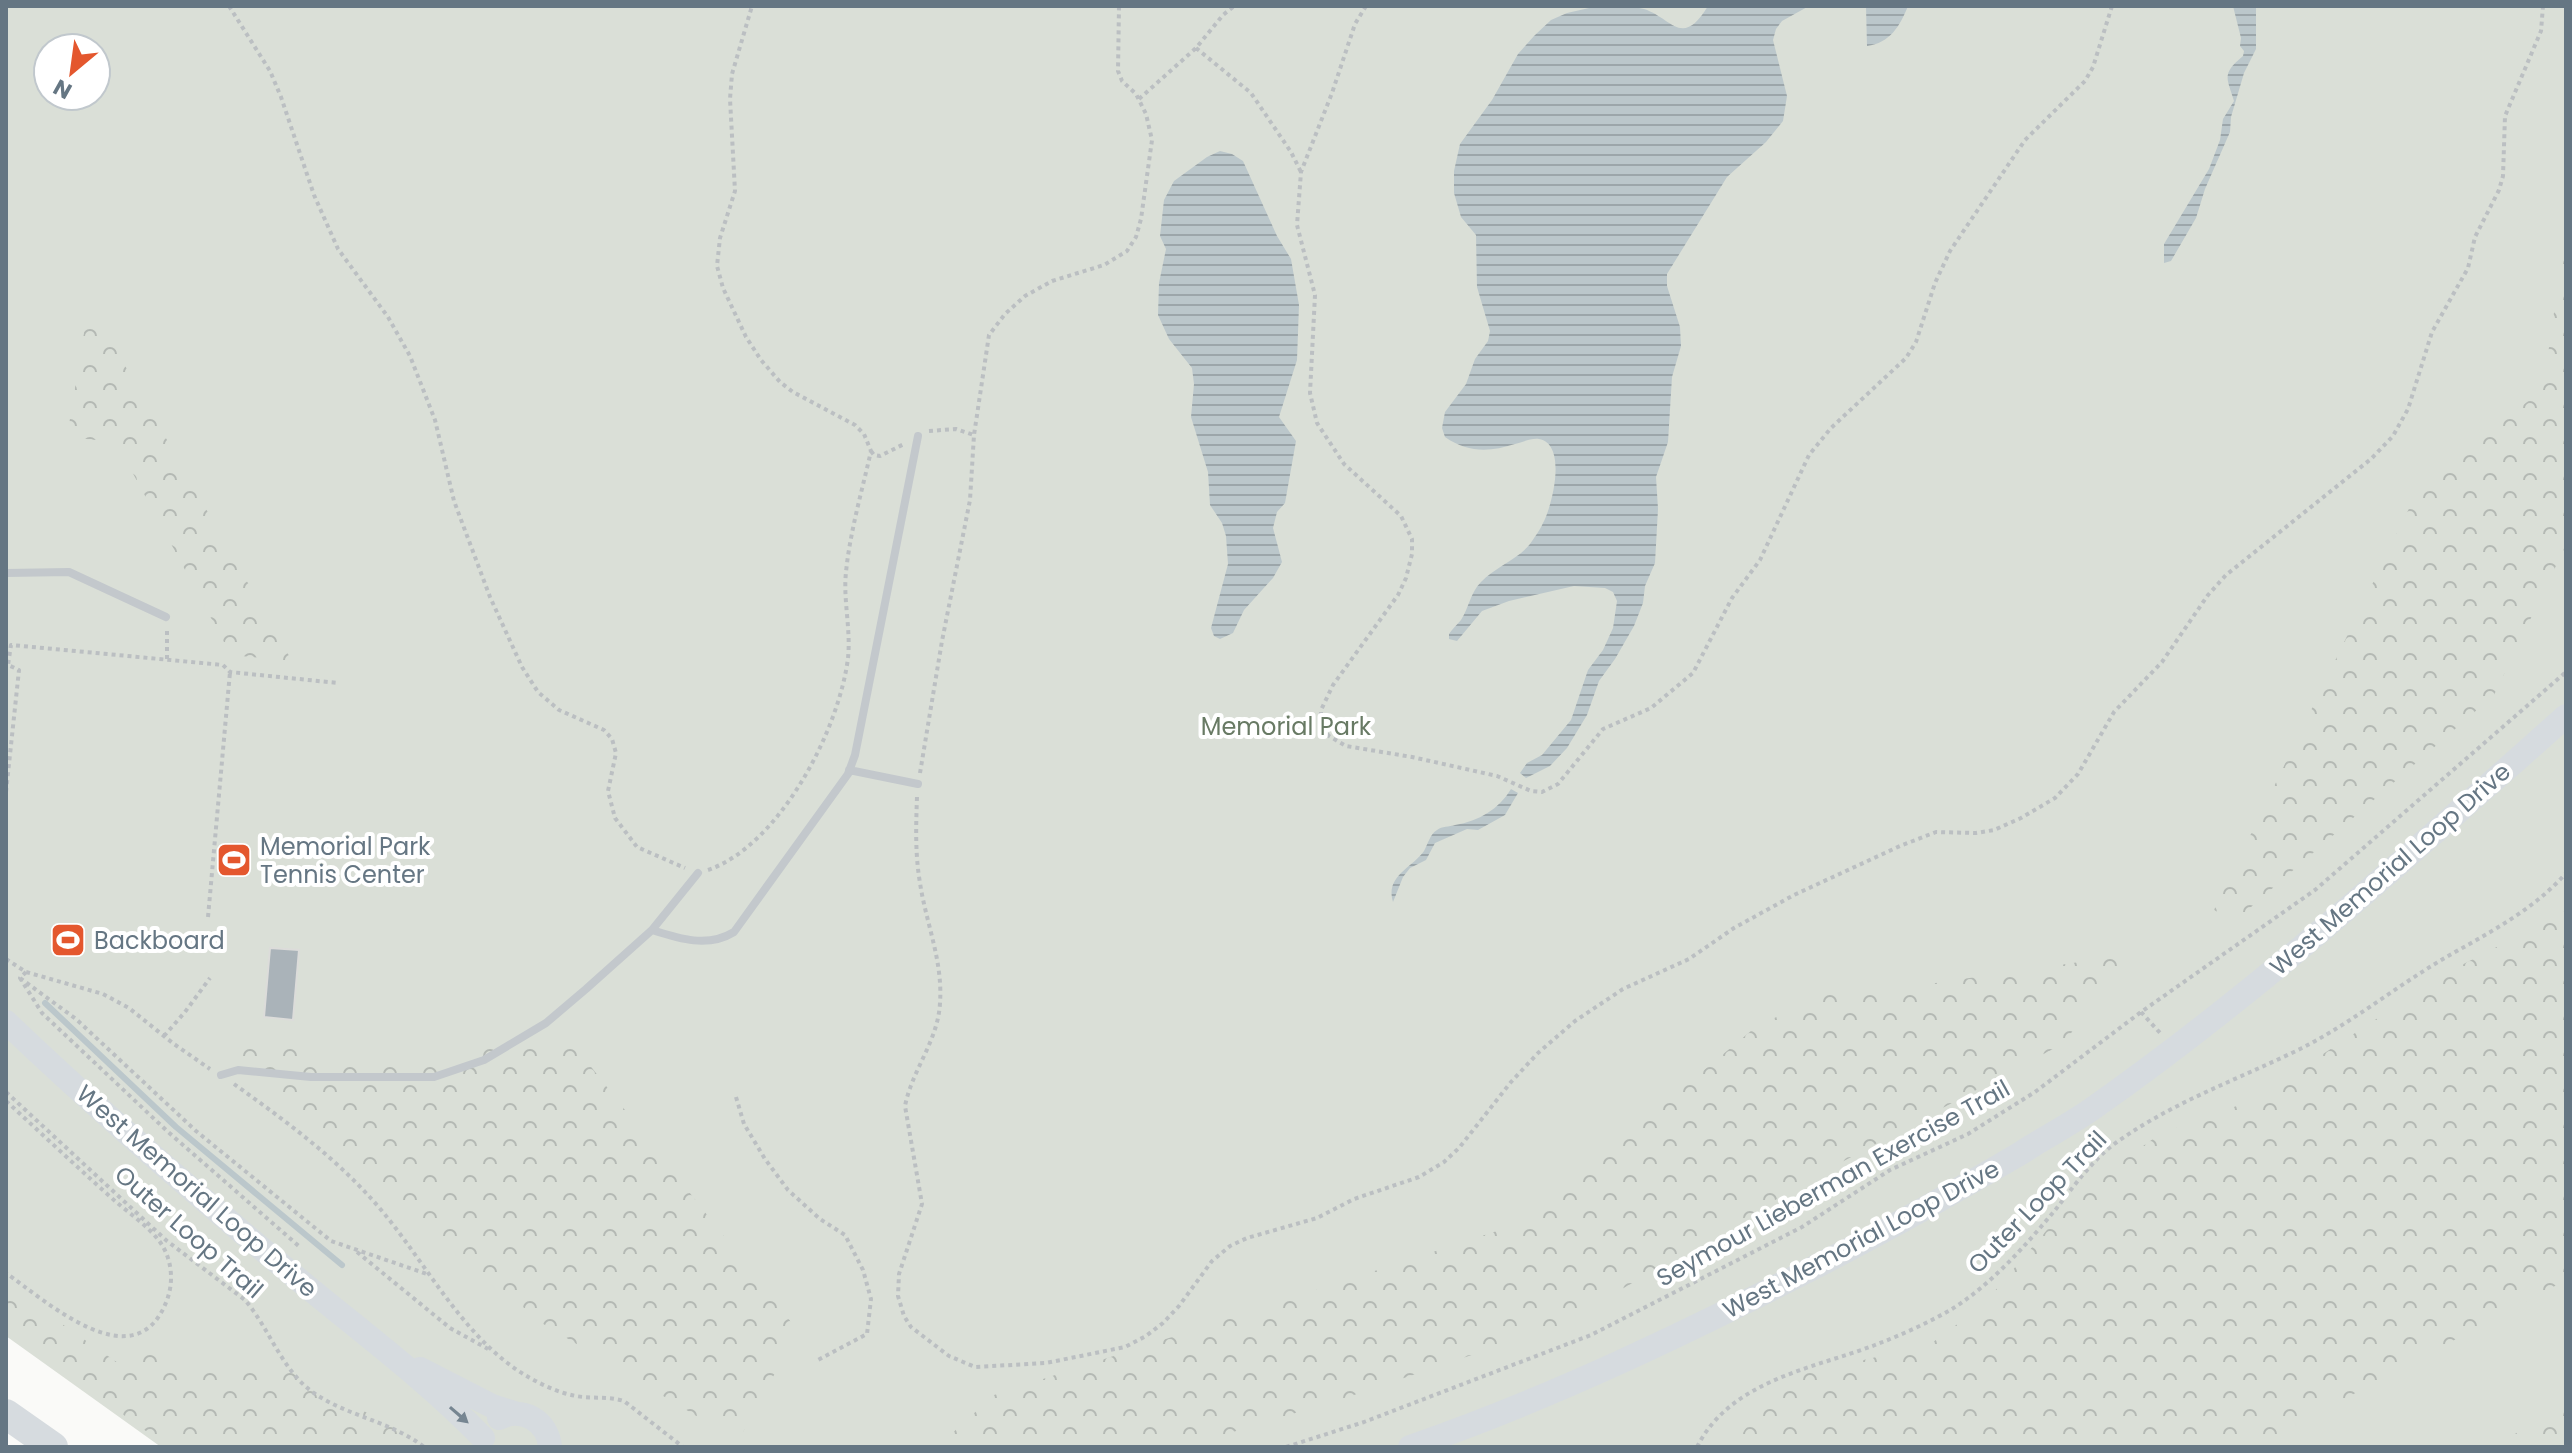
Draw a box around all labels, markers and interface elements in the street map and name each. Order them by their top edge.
north arrow [32,32,112,112]
text: N [48,71,77,107]
park label: Memorial Park [1201,710,1372,743]
street label: West Memorial Loop Drive [2263,755,2517,983]
place label: Memorial Park Tennis Center [260,830,431,891]
sports icon: Memorial Park Tennis Center [215,841,253,879]
sports icon: Backboard [49,921,87,959]
place label: Backboard [94,924,225,957]
street label: Seymour Lieberman Exercise Trail [1650,1072,2016,1294]
street label: West Memorial Loop Drive [70,1077,324,1305]
street label: Outer Loop Trail [1960,1123,2114,1281]
street label: West Memorial Loop Drive [1717,1152,2005,1326]
street label: Outer Loop Trail [108,1158,270,1306]
one-way arrow [450,1406,469,1424]

